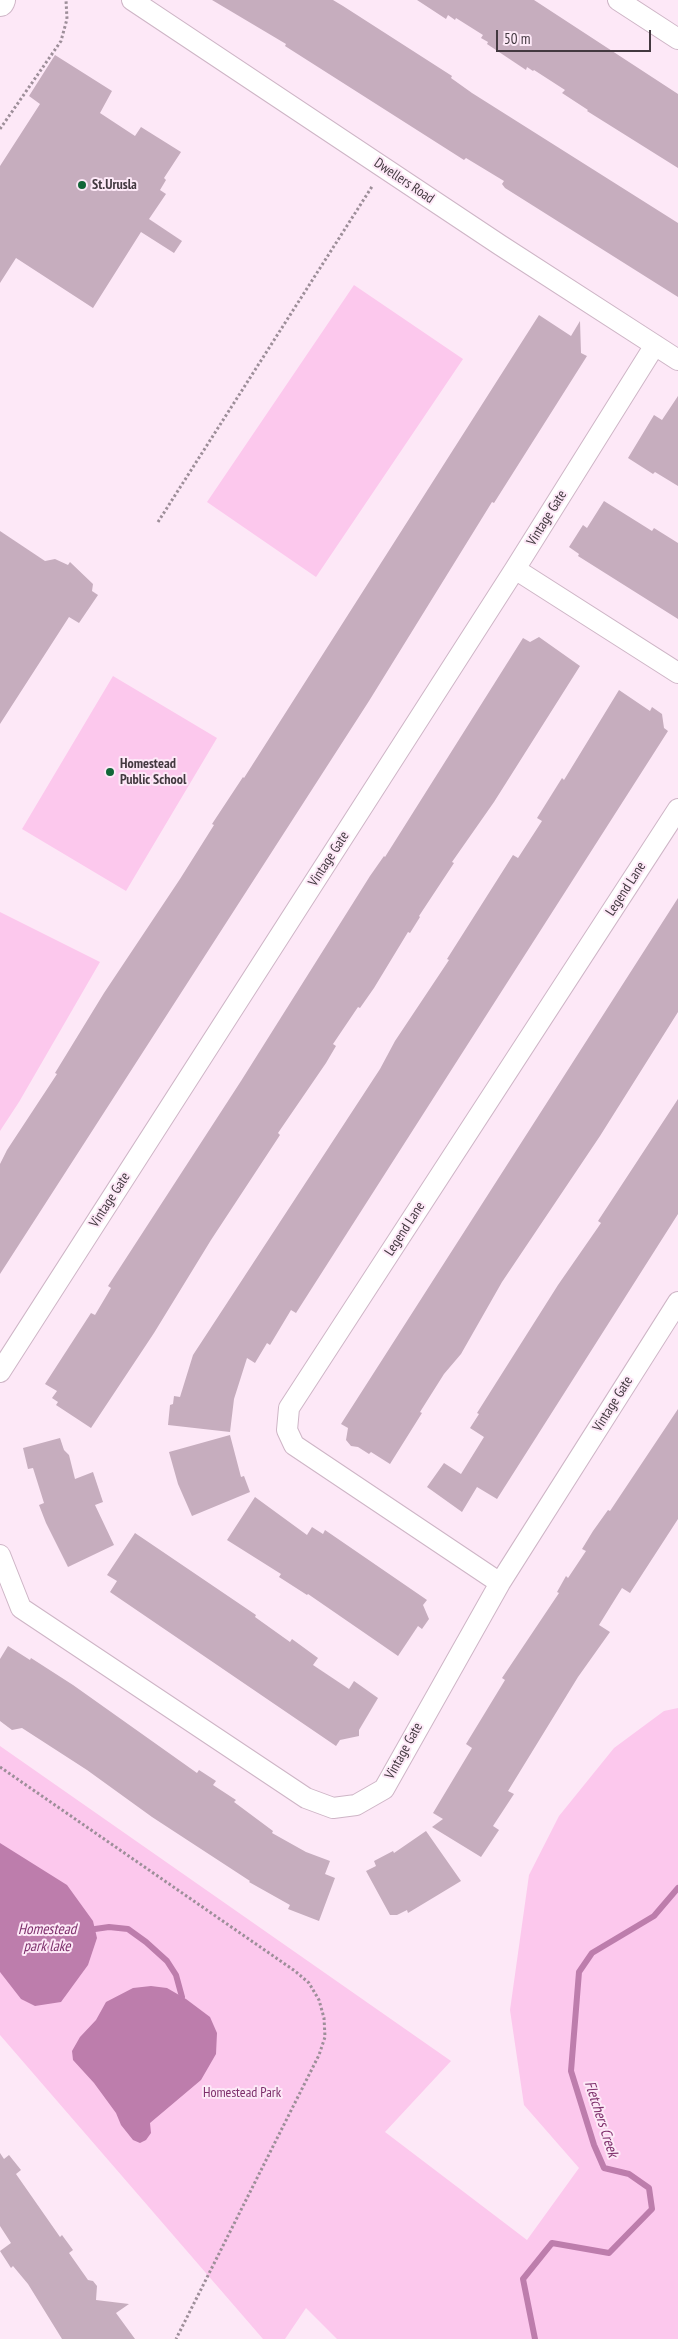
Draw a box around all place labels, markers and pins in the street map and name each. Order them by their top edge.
place label: St.Urusla [92,177,137,193]
marker: St.Urusla [76,179,88,191]
place label: Homestead Public School [120,756,186,789]
marker: Homestead Public School [104,766,116,778]

